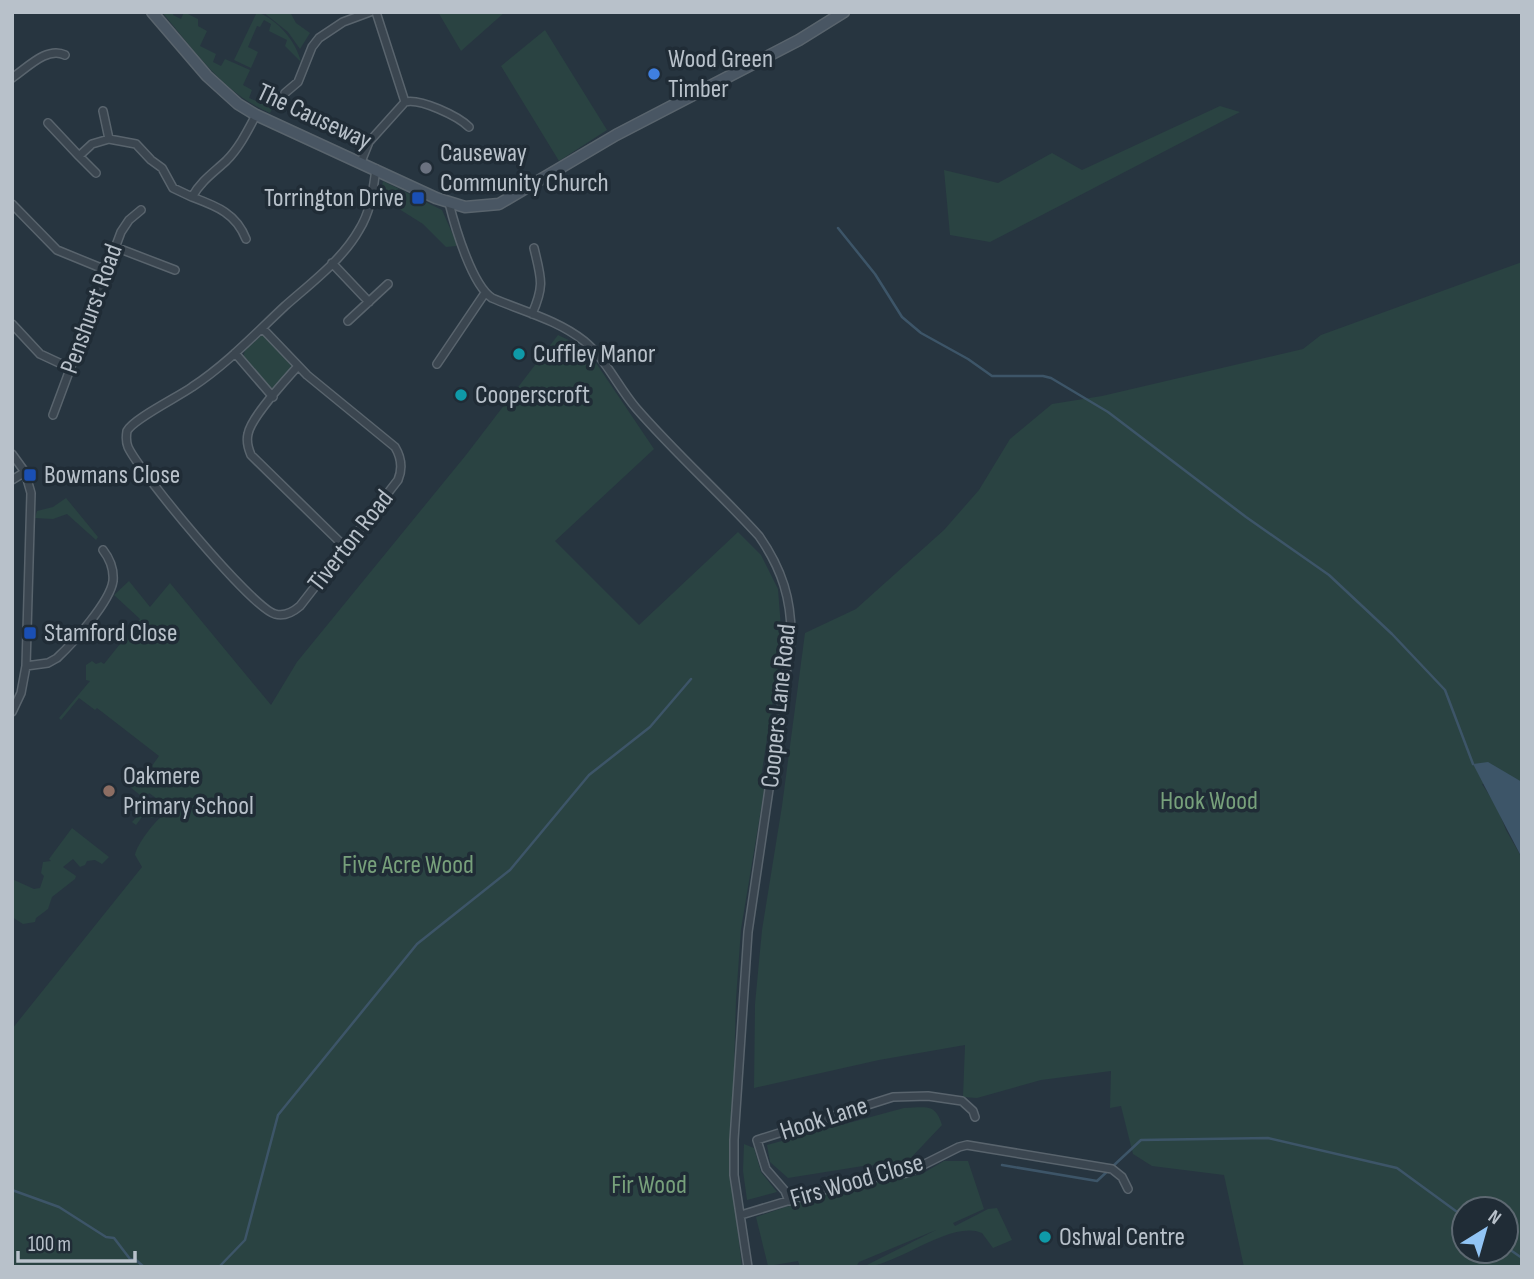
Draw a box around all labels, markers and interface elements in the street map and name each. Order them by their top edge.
place label: Wood Green Timber [668,44,773,105]
marker: Wood Green Timber [646,66,662,82]
street label: The Causeway [252,77,376,157]
place label: Causeway Community Church [440,138,609,199]
marker: Causeway Community Church [418,160,434,176]
place label: Torrington Drive [264,183,404,214]
marker: Torrington Drive [410,190,426,206]
street label: Penshurst Road [54,240,130,378]
place label: Cuffley Manor [533,339,656,370]
marker: Cuffley Manor [511,346,527,362]
place label: Cooperscroft [475,380,590,411]
marker: Cooperscroft [453,387,469,403]
place label: Bowmans Close [44,460,180,491]
marker: Bowmans Close [22,467,38,483]
street label: Tiverton Road [302,484,400,598]
place label: Stamford Close [44,618,177,649]
street label: Coopers Lane Road [755,623,803,789]
marker: Stamford Close [22,625,38,641]
place label: Oakmere Primary School [123,761,254,822]
marker: Oakmere Primary School [101,783,117,799]
park label: Hook Wood [1160,786,1258,817]
park label: Five Acre Wood [342,850,474,881]
street label: Hook Lane [776,1090,872,1148]
street label: Firs Wood Close [787,1147,927,1215]
park label: Fir Wood [611,1170,687,1201]
north arrow [1450,1195,1520,1265]
text: N [1483,1205,1505,1230]
scale bar [18,1220,135,1264]
place label: Oshwal Centre [1059,1222,1185,1253]
marker: Oshwal Centre [1037,1229,1053,1245]
text: 100 m [28,1232,71,1257]

